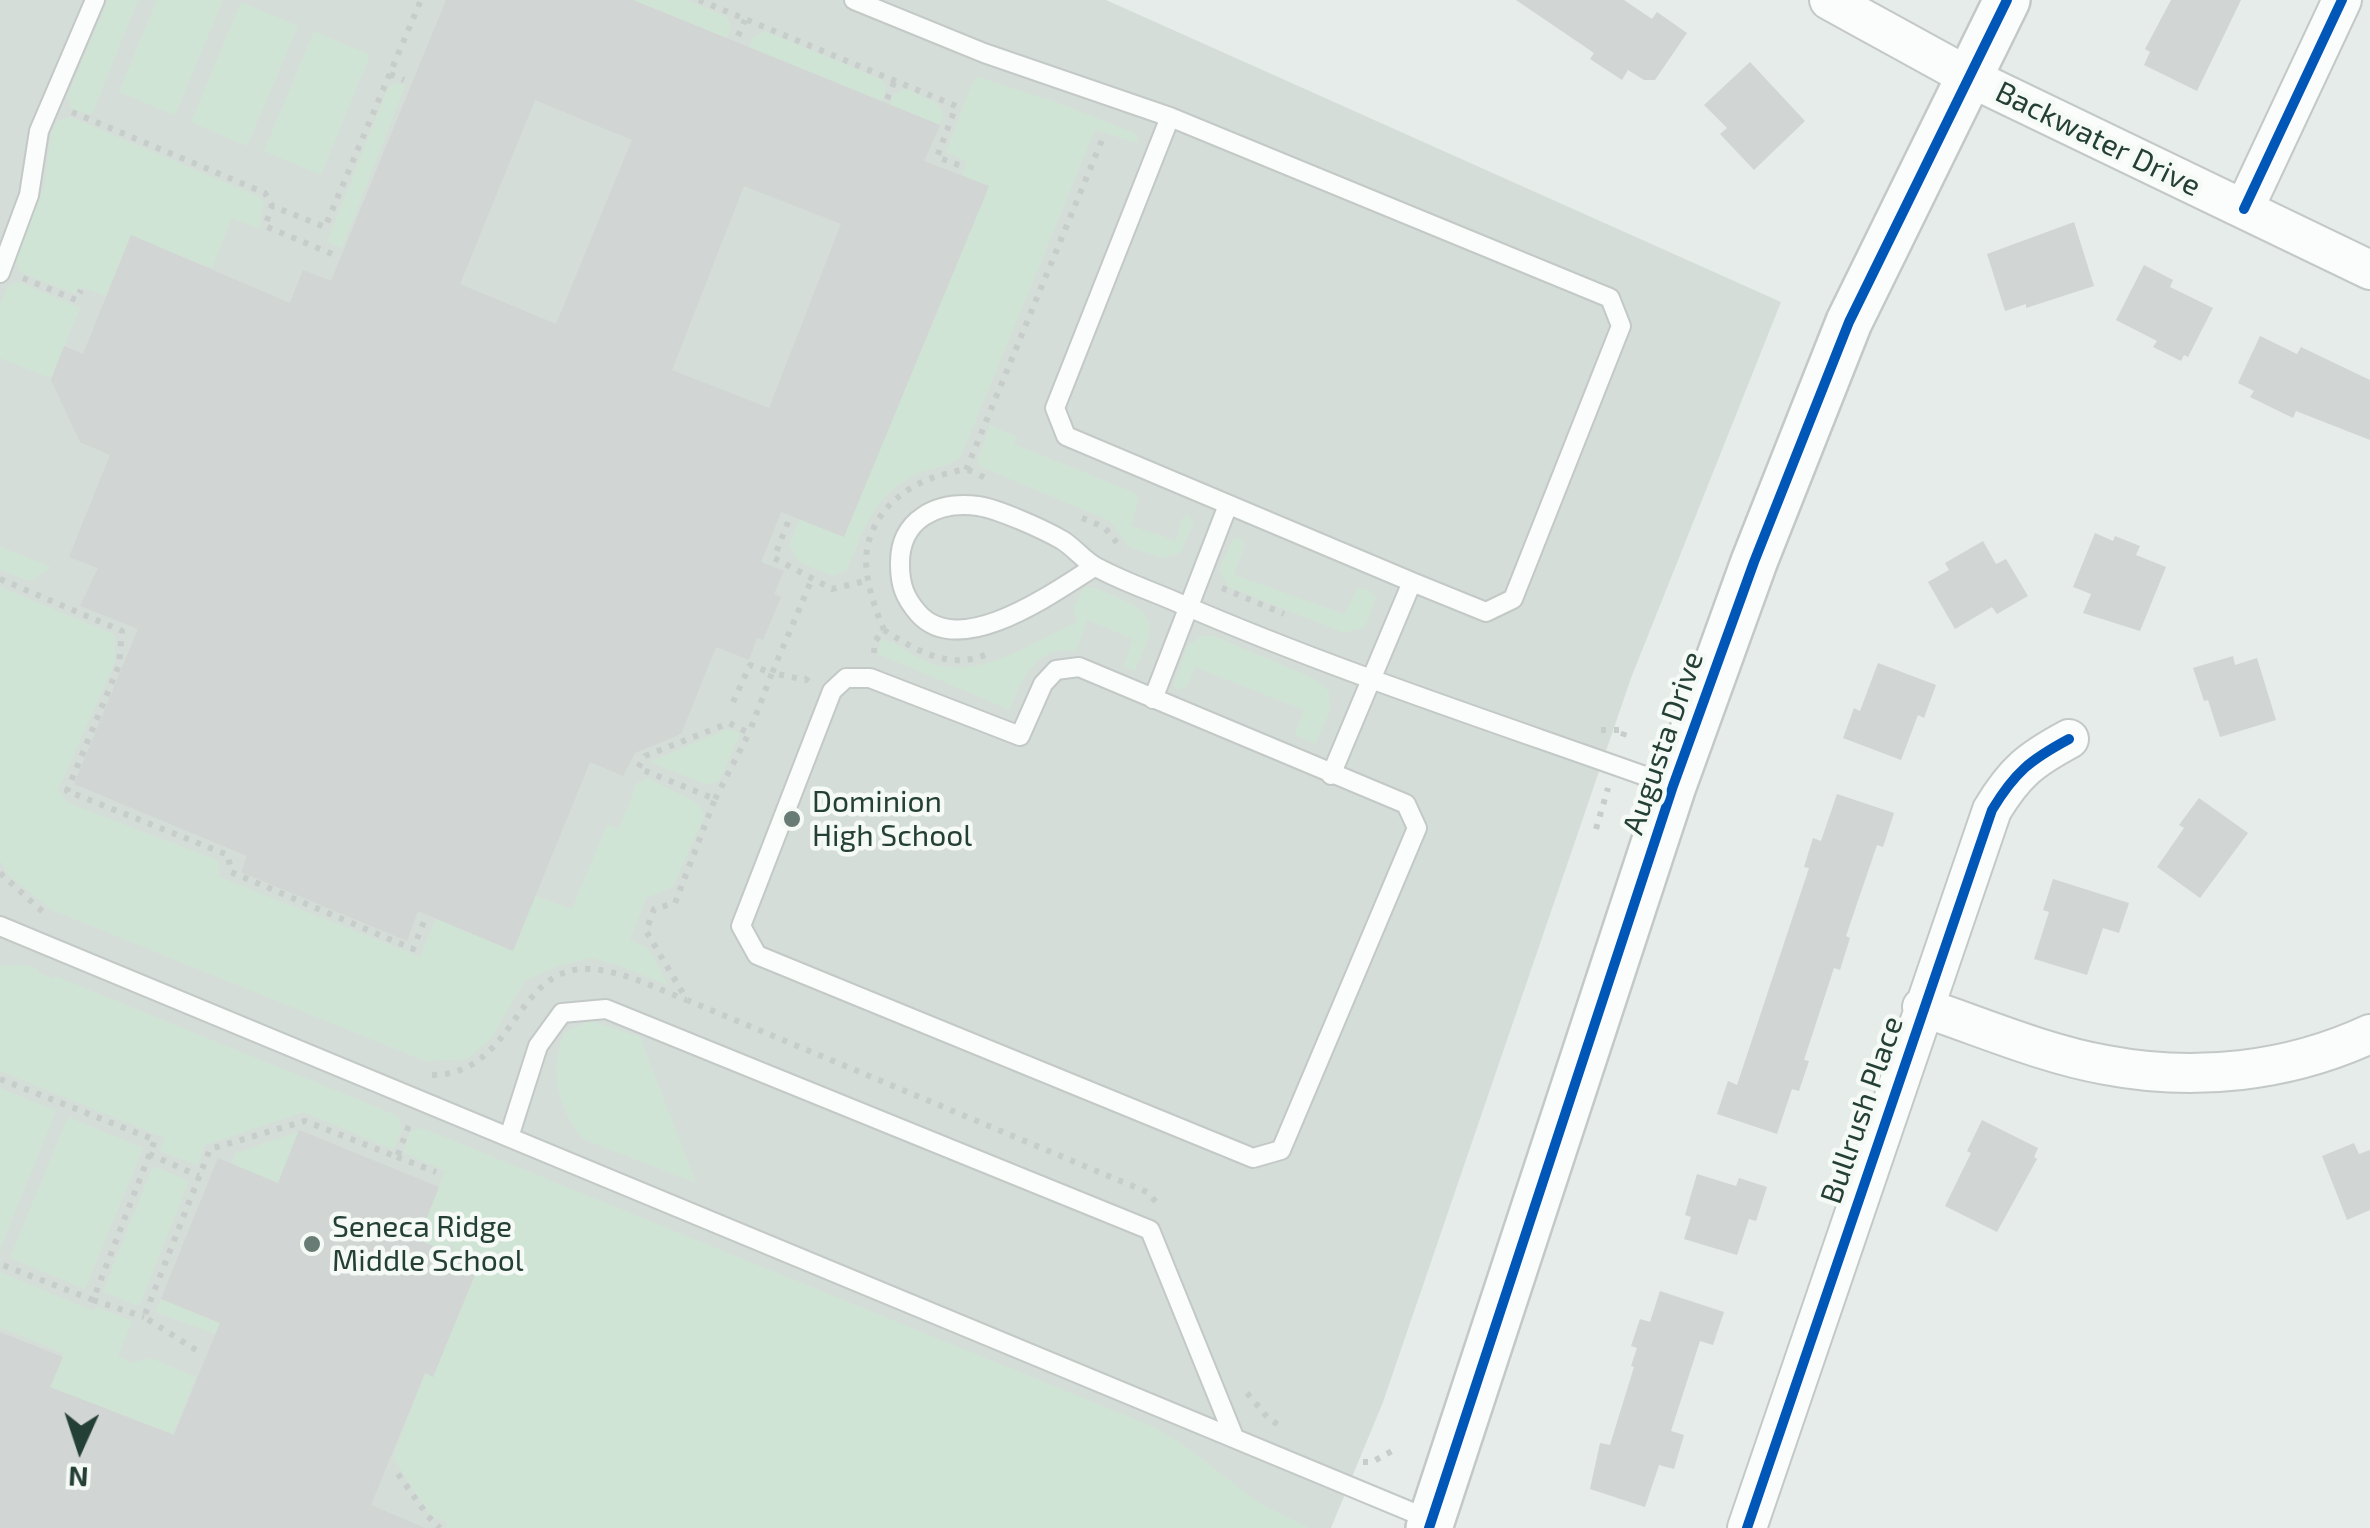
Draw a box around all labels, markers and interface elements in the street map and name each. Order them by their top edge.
street label: Backwater Drive [1990,74,2206,204]
street label: Augusta Drive [1615,647,1711,839]
place label: Dominion High School [812,784,972,854]
marker: Dominion High School [781,808,803,830]
street label: Bullrush Place [1813,1012,1911,1208]
place label: Seneca Ridge Middle School [332,1209,524,1280]
marker: Seneca Ridge Middle School [301,1233,323,1255]
north arrow [30,1398,130,1498]
text: N [67,1460,89,1495]

